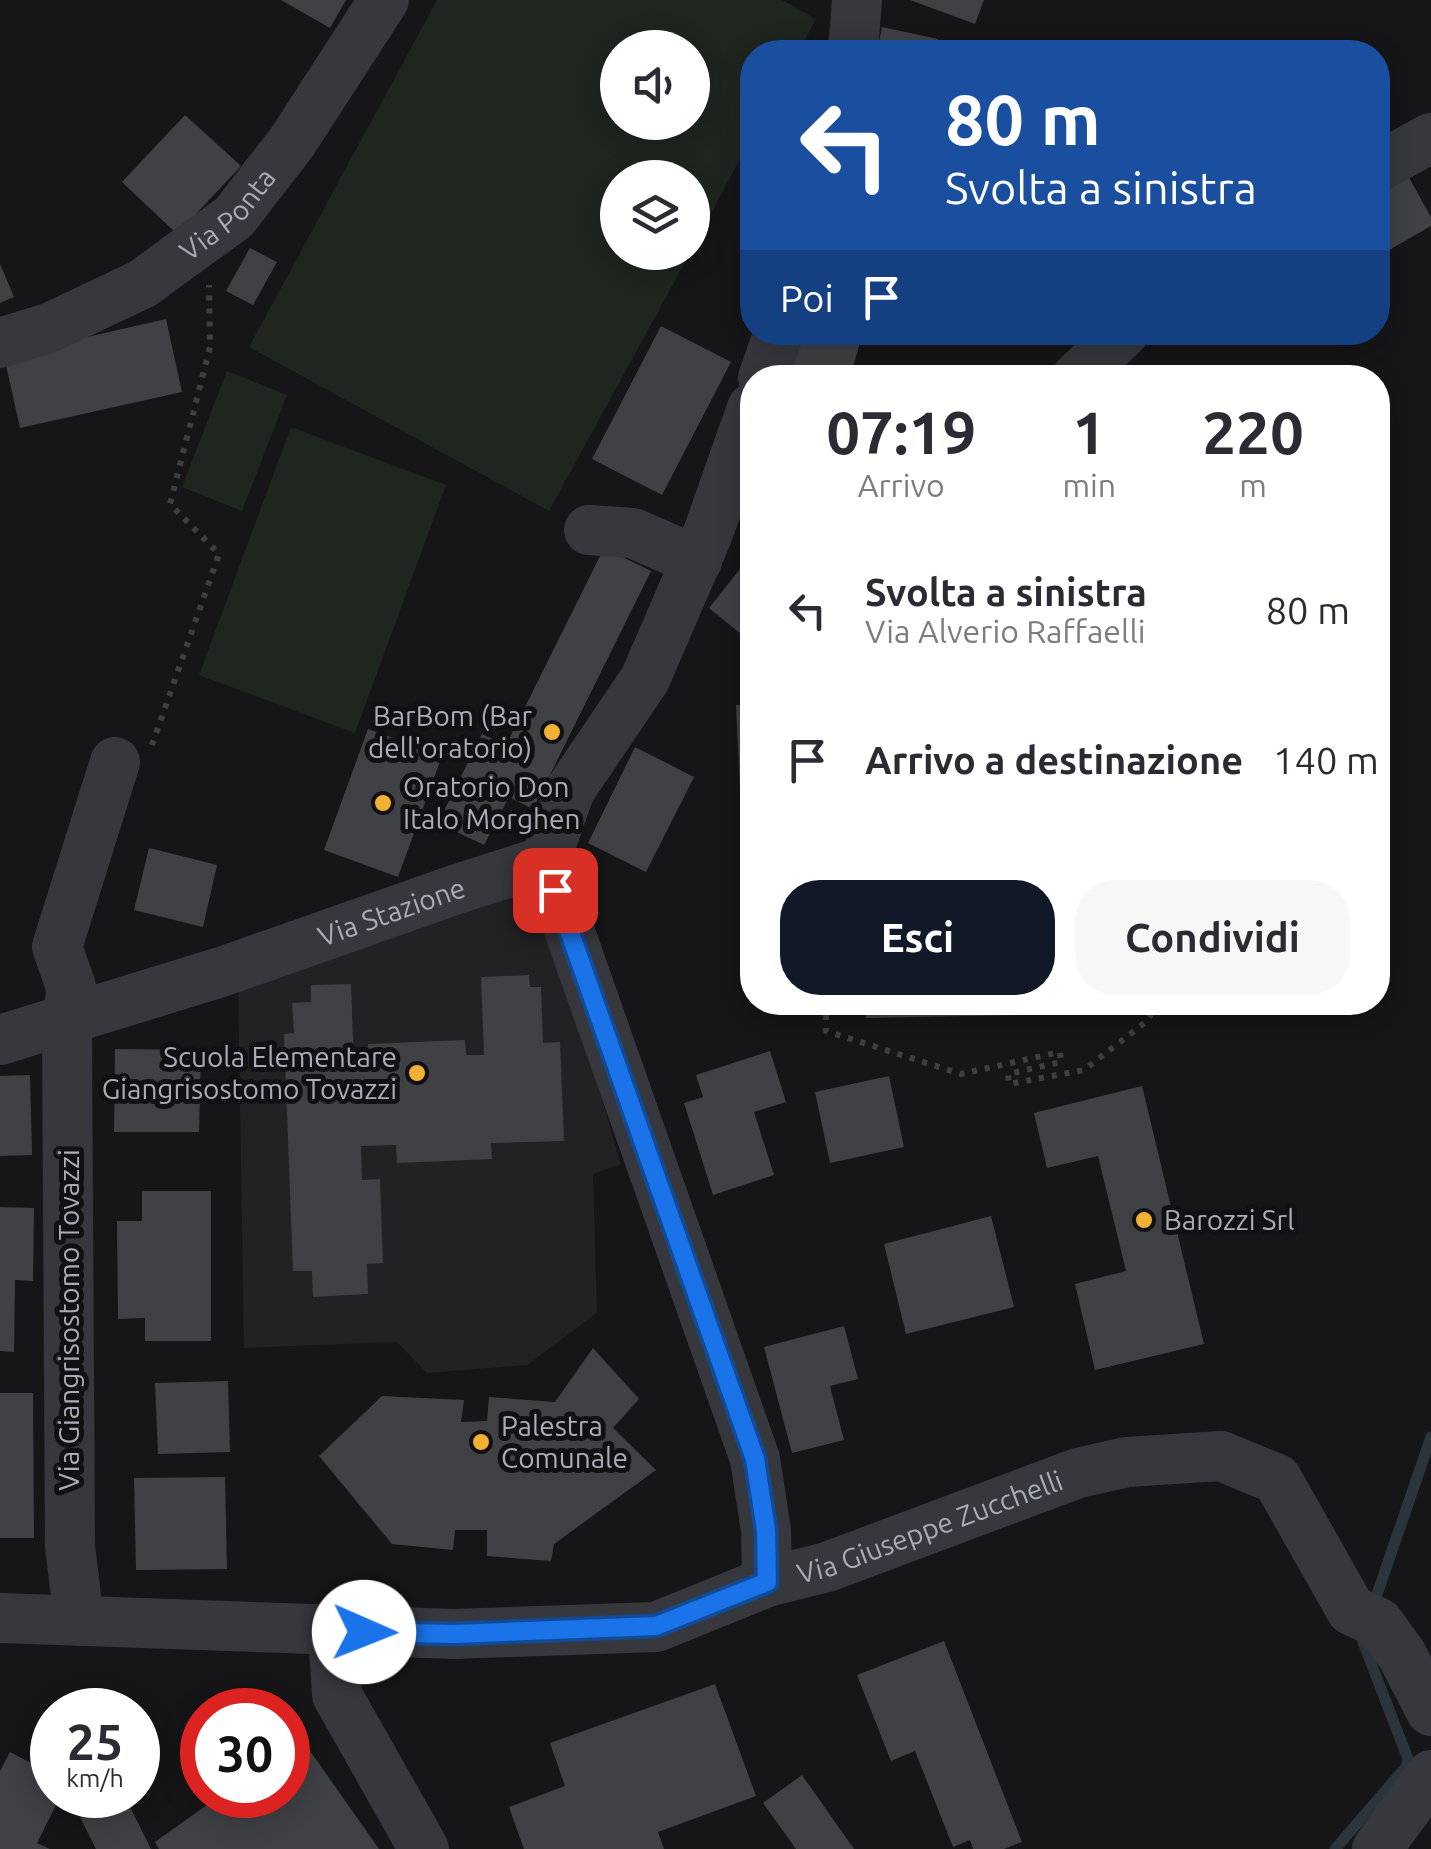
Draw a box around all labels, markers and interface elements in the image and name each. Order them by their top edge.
map controls [600,30,710,270]
button: sound [600,30,710,140]
icon: left [780,80,910,210]
text: 80 m [945,80,1101,158]
button: layers [600,160,710,270]
street label: Via Ponta [173,162,281,266]
text: Svolta a sinistra [945,162,1257,213]
icon: arrive [854,270,909,325]
text: Poi [780,277,834,319]
text: 07:19 [826,398,976,465]
text: 1 [1072,398,1106,465]
text: 220 [1202,398,1304,465]
text: Arrivo [858,467,945,503]
text: min [1062,467,1116,503]
text: m [1239,467,1267,503]
text: Svolta a sinistra [865,571,1147,613]
icon: left [780,583,835,638]
text: 80 m [1266,589,1350,631]
text: Via Alverio Raffaelli [865,613,1146,649]
place label: BarBom (Bar dell'oratorio) [368,700,532,764]
marker: BarBom (Bar dell'oratorio) [541,721,563,743]
icon: arrive [780,733,835,788]
text: Arrivo a destinazione [865,739,1243,781]
text: 140 m [1273,739,1379,781]
place label: Oratorio Don Italo Morghen [403,771,580,834]
marker: Oratorio Don Italo Morghen [372,792,394,814]
pin [513,848,598,933]
icon: arrive [528,863,583,918]
street label: Via Stazione [314,871,469,952]
button: Esci [780,880,1055,995]
button: Condividi [1075,880,1350,995]
place label: Scuola Elementare Giangrisostomo Tovazzi [102,1041,397,1104]
marker: Scuola Elementare Giangrisostomo Tovazzi [406,1062,428,1084]
street label: Via Giangrisostomo Tovazzi [53,1149,84,1491]
place label: Barozzi Srl [1164,1204,1294,1235]
marker: Barozzi Srl [1133,1209,1155,1231]
place label: Palestra Comunale [501,1410,628,1473]
marker: Palestra Comunale [470,1431,492,1453]
street label: Via Giuseppe Zucchelli [794,1464,1067,1589]
position arrow [312,1580,416,1684]
speed limit sign: 30 [180,1688,310,1818]
text: 25 [67,1713,123,1769]
text: km/h [66,1764,124,1792]

